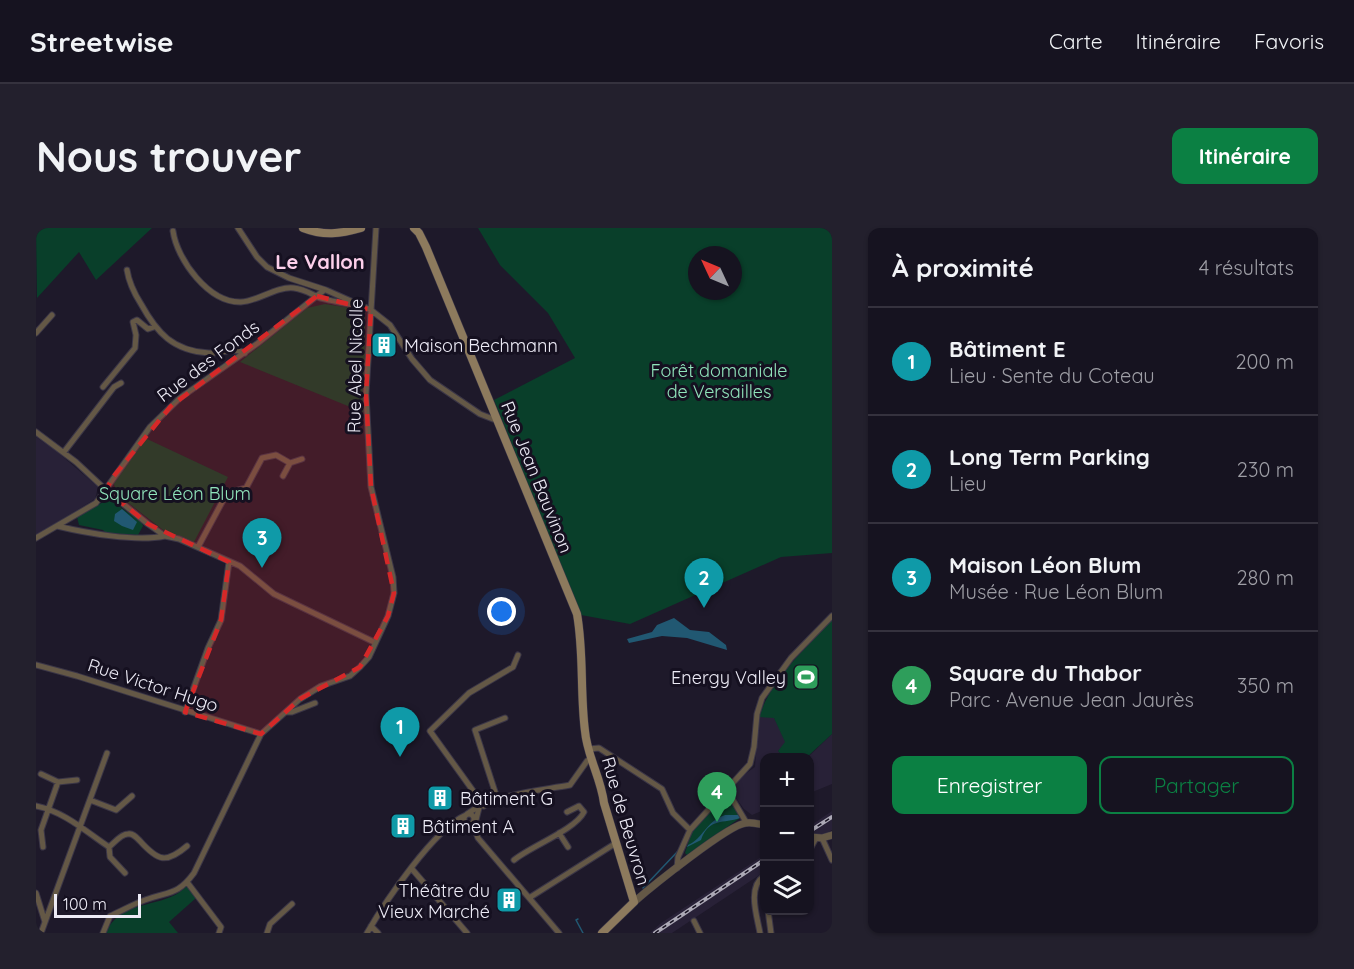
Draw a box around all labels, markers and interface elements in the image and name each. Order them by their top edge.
text: Streetwise [30,24,173,59]
text: Carte [1049,28,1103,54]
text: Itinéraire [1136,28,1221,54]
text: Favoris [1254,28,1324,54]
button: Itinéraire [1172,128,1318,184]
text: Nous trouver [36,130,301,183]
north arrow [688,246,742,300]
district label: Le Vallon [275,249,365,274]
text: À proximité [892,251,1034,284]
text: 4 résultats [1199,255,1294,280]
street label: Rue Abel Nicolle [342,299,368,433]
street label: Rue des Fonds [152,315,264,407]
building icon: Maison Bechmann [369,330,399,360]
place label: Maison Bechmann [404,334,558,357]
text: Bâtiment E [949,335,1066,363]
text: 1 [908,349,915,374]
text: 200 m [1235,349,1294,374]
park label: Forêt domaniale de Versailles [651,359,787,403]
text: Lieu · Sente du Coteau [949,363,1155,388]
street label: Rue Jean Bauvinon [496,398,578,556]
text: Long Term Parking [949,443,1150,471]
text: 2 [906,457,917,482]
text: 230 m [1237,457,1294,482]
text: Lieu [949,471,987,496]
park label: Square Léon Blum [99,482,251,505]
pin: 3 [242,518,282,568]
text: Maison Léon Blum [949,551,1141,579]
pin: 2 [684,558,724,608]
text: 3 [906,565,917,590]
text: 280 m [1237,565,1294,590]
text: Musée · Rue Léon Blum [949,579,1163,604]
your location [487,597,516,626]
street label: Rue Victor Hugo [85,653,221,717]
text: Square du Thabor [949,659,1142,687]
sports icon: Energy Valley [791,662,821,692]
place label: Energy Valley [671,666,786,689]
text: 4 [906,673,917,698]
text: 350 m [1237,673,1294,698]
text: Parc · Avenue Jean Jaurès [949,687,1194,712]
pin: 1 [380,708,420,757]
map controls [760,753,814,915]
button: + [760,753,814,807]
street label: Rue de Beuvron [597,754,655,888]
button: Enregistrer [892,756,1087,814]
button: Partager [1099,756,1294,814]
pin: 4 [698,772,736,822]
building icon: Bâtiment G [425,783,455,813]
place label: Bâtiment G [460,787,553,810]
button: − [760,807,814,861]
building icon: Bâtiment A [388,811,418,841]
place label: Bâtiment A [422,815,515,838]
button: layers [760,861,814,915]
place label: Théâtre du Vieux Marché [378,879,490,923]
building icon: Théâtre du Vieux Marché [494,885,524,915]
scale bar [54,891,141,918]
text: 100 m [63,894,107,914]

